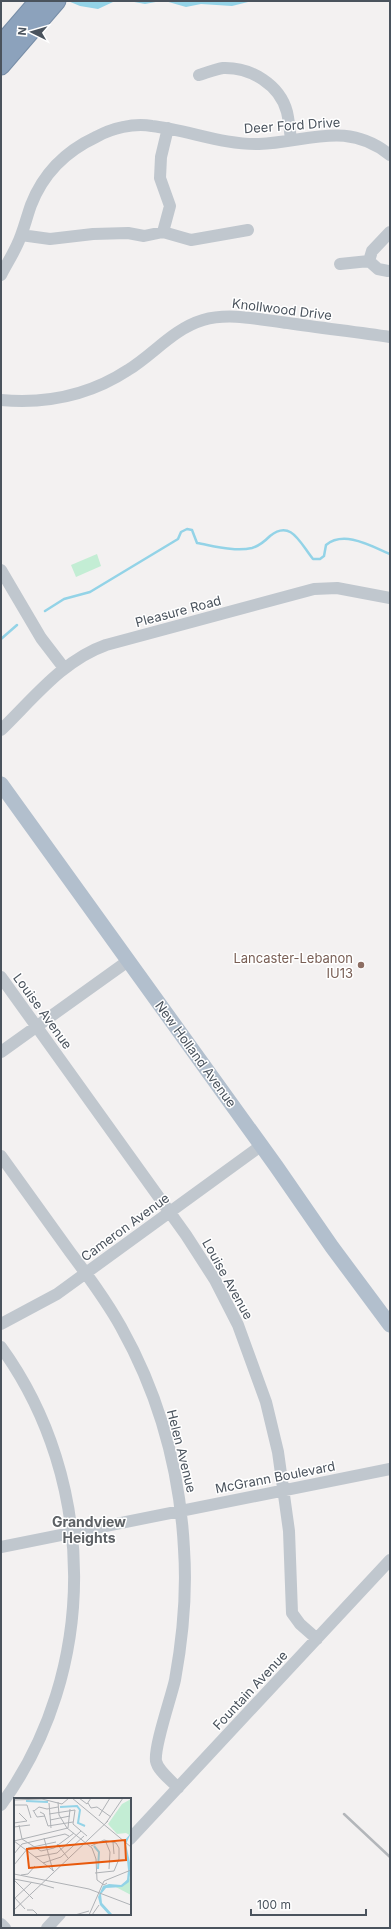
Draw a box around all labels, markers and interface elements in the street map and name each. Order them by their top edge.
north arrow [12,12,52,52]
text: N [15,26,29,36]
street label: Deer Ford Drive [243,114,341,136]
street label: Knollwood Drive [231,295,333,323]
street label: Pleasure Road [133,592,223,630]
place label: Lancaster-Lebanon IU13 [233,950,353,981]
marker: Lancaster-Lebanon IU13 [356,960,366,970]
street label: Louise Avenue [10,970,76,1052]
street label: New Holland Avenue [152,998,240,1110]
street label: Cameron Avenue [78,1190,172,1264]
street label: Louise Avenue [199,1236,257,1322]
street label: Helen Avenue [164,1408,200,1494]
street label: McGrann Boulevard [214,1458,336,1496]
district label: Grandview Heights [52,1513,126,1546]
street label: Fountain Avenue [209,1647,291,1733]
inset map [14,1798,131,1915]
scale bar [251,1891,366,1917]
text: 100 m [257,1897,291,1912]

